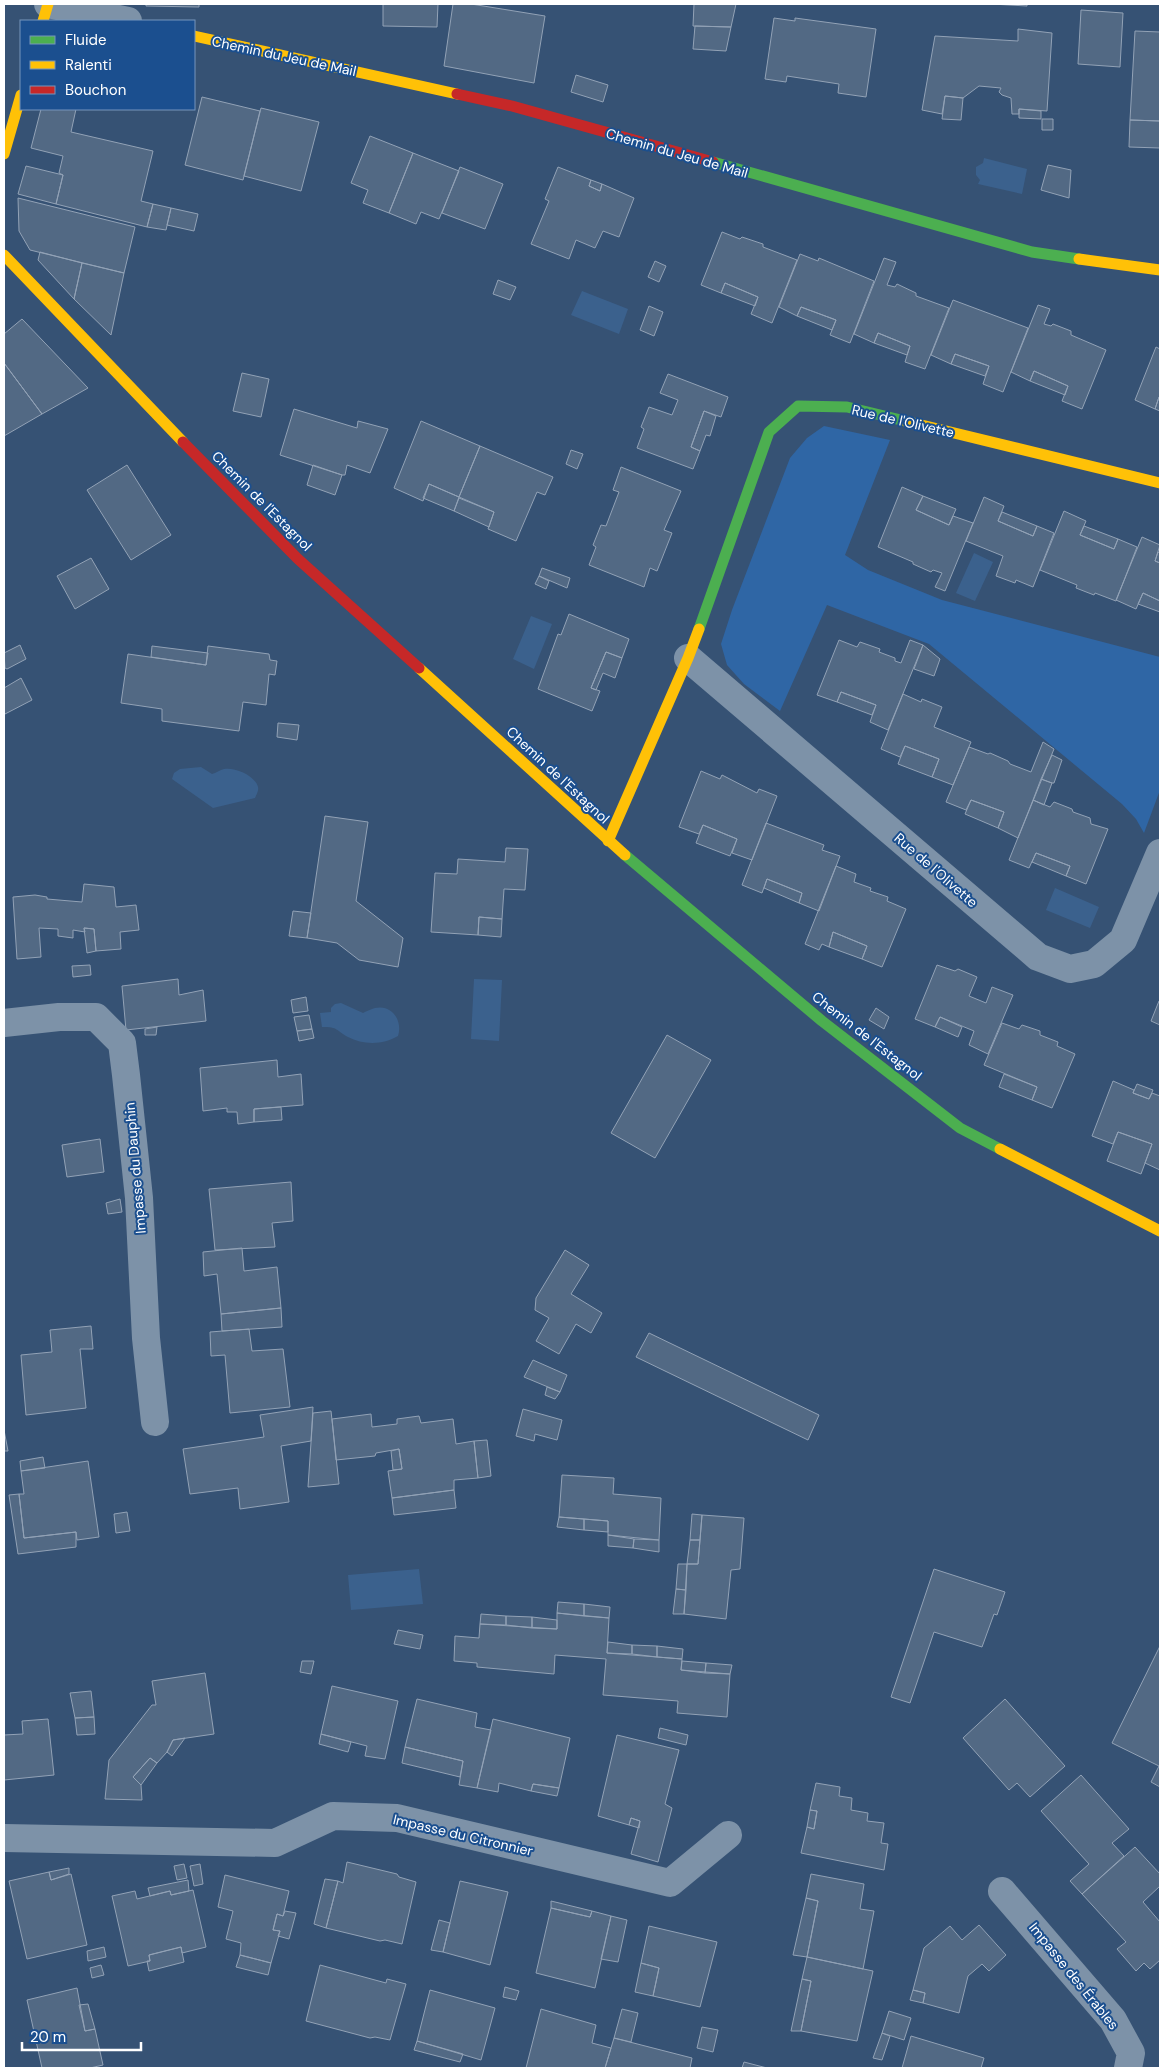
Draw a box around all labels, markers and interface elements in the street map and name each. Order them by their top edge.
legend [20,20,195,110]
text: Fluide [65,30,107,50]
street label: Chemin du Jeu de Mail [210,32,358,80]
text: Ralenti [65,55,112,75]
text: Bouchon [65,80,126,100]
street label: Chemin du Jeu de Mail [604,124,750,182]
street label: Rue de l'Olivette [850,400,956,442]
street label: Chemin de l'Estagnol [208,447,316,555]
street label: Chemin de l'Estagnol [503,723,613,827]
street label: Rue de l'Olivette [891,829,981,911]
street label: Chemin de l'Estagnol [808,988,926,1084]
street label: Impasse du Dauphin [120,1102,150,1234]
street label: Impasse du Citronnier [391,1810,535,1860]
street label: Impasse des Érables [1025,1919,1123,2033]
scale bar [22,2020,141,2052]
text: 20 m [30,2027,66,2047]

